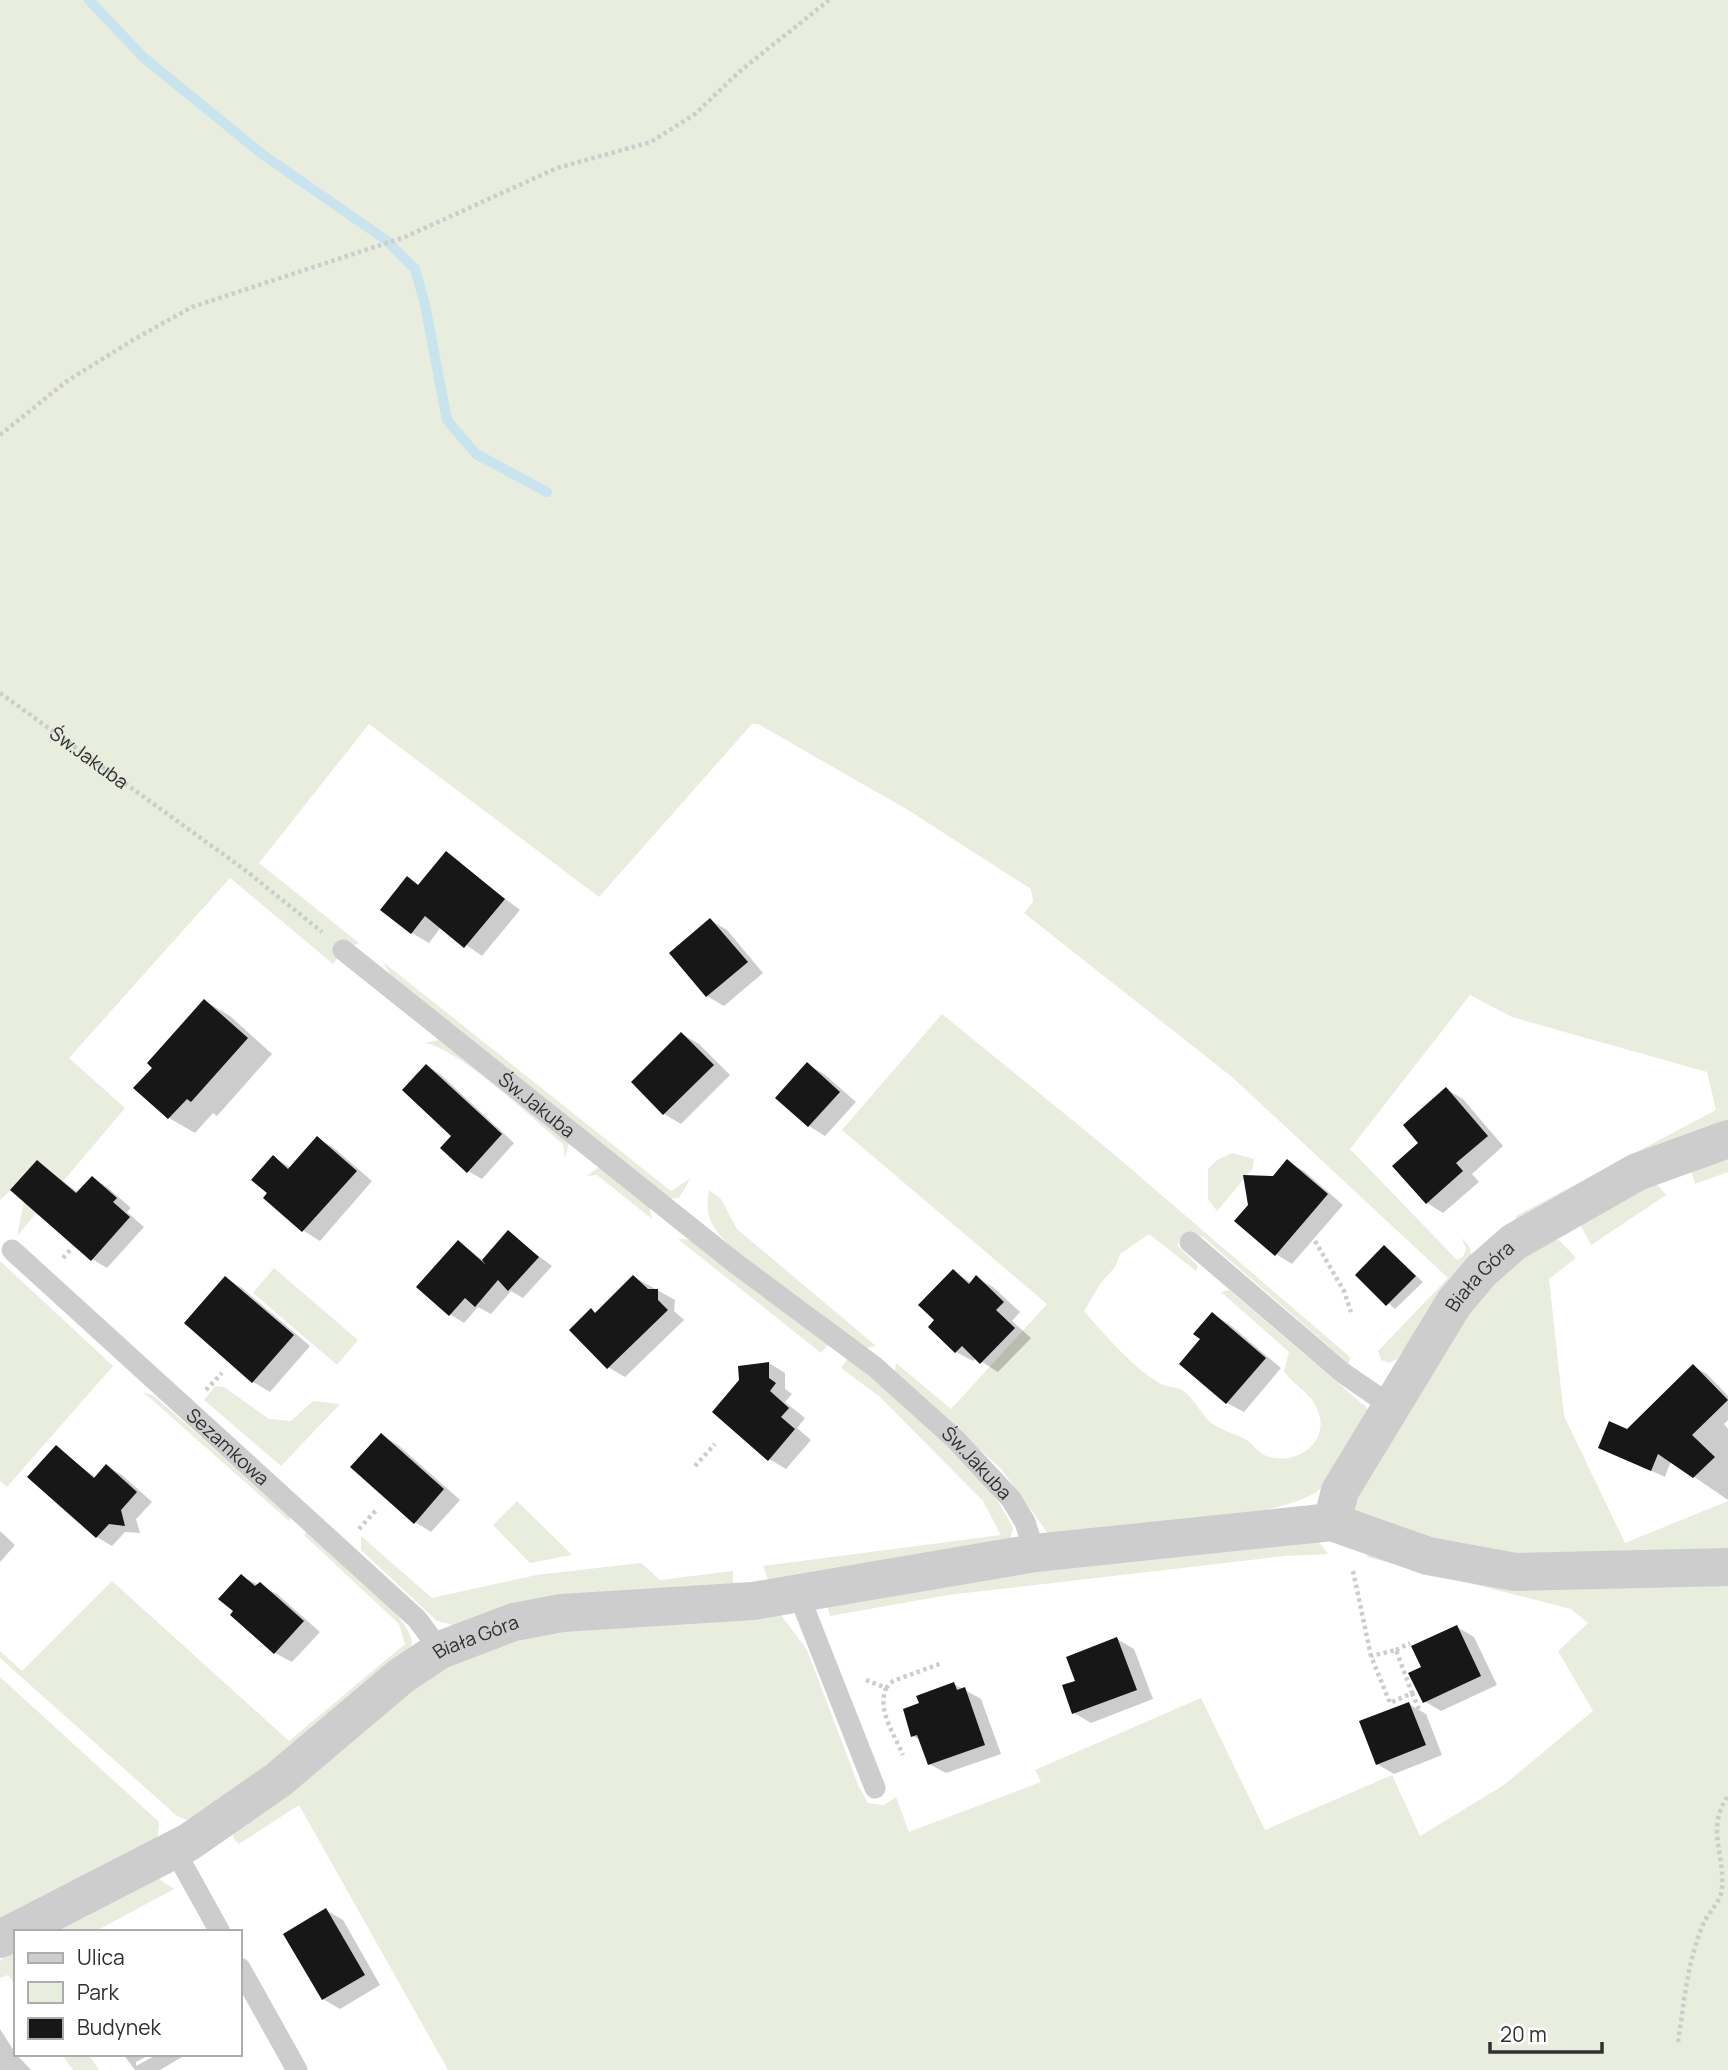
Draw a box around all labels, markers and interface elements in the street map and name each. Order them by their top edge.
street label: Św.Jakuba [44,720,134,795]
street label: Św.Jakuba [493,1066,581,1143]
street label: Biała Góra [1439,1235,1520,1316]
street label: Sezamkowa [181,1402,275,1491]
street label: Św.Jakuba [936,1420,1018,1505]
street label: Biała Góra [427,1609,522,1664]
legend [14,1930,242,2056]
text: Ulica [77,1943,125,1971]
text: Park [77,1978,119,2006]
scale bar [1490,2010,1602,2054]
text: Budynek [77,2013,162,2041]
text: 20 m [1500,2020,1547,2048]

